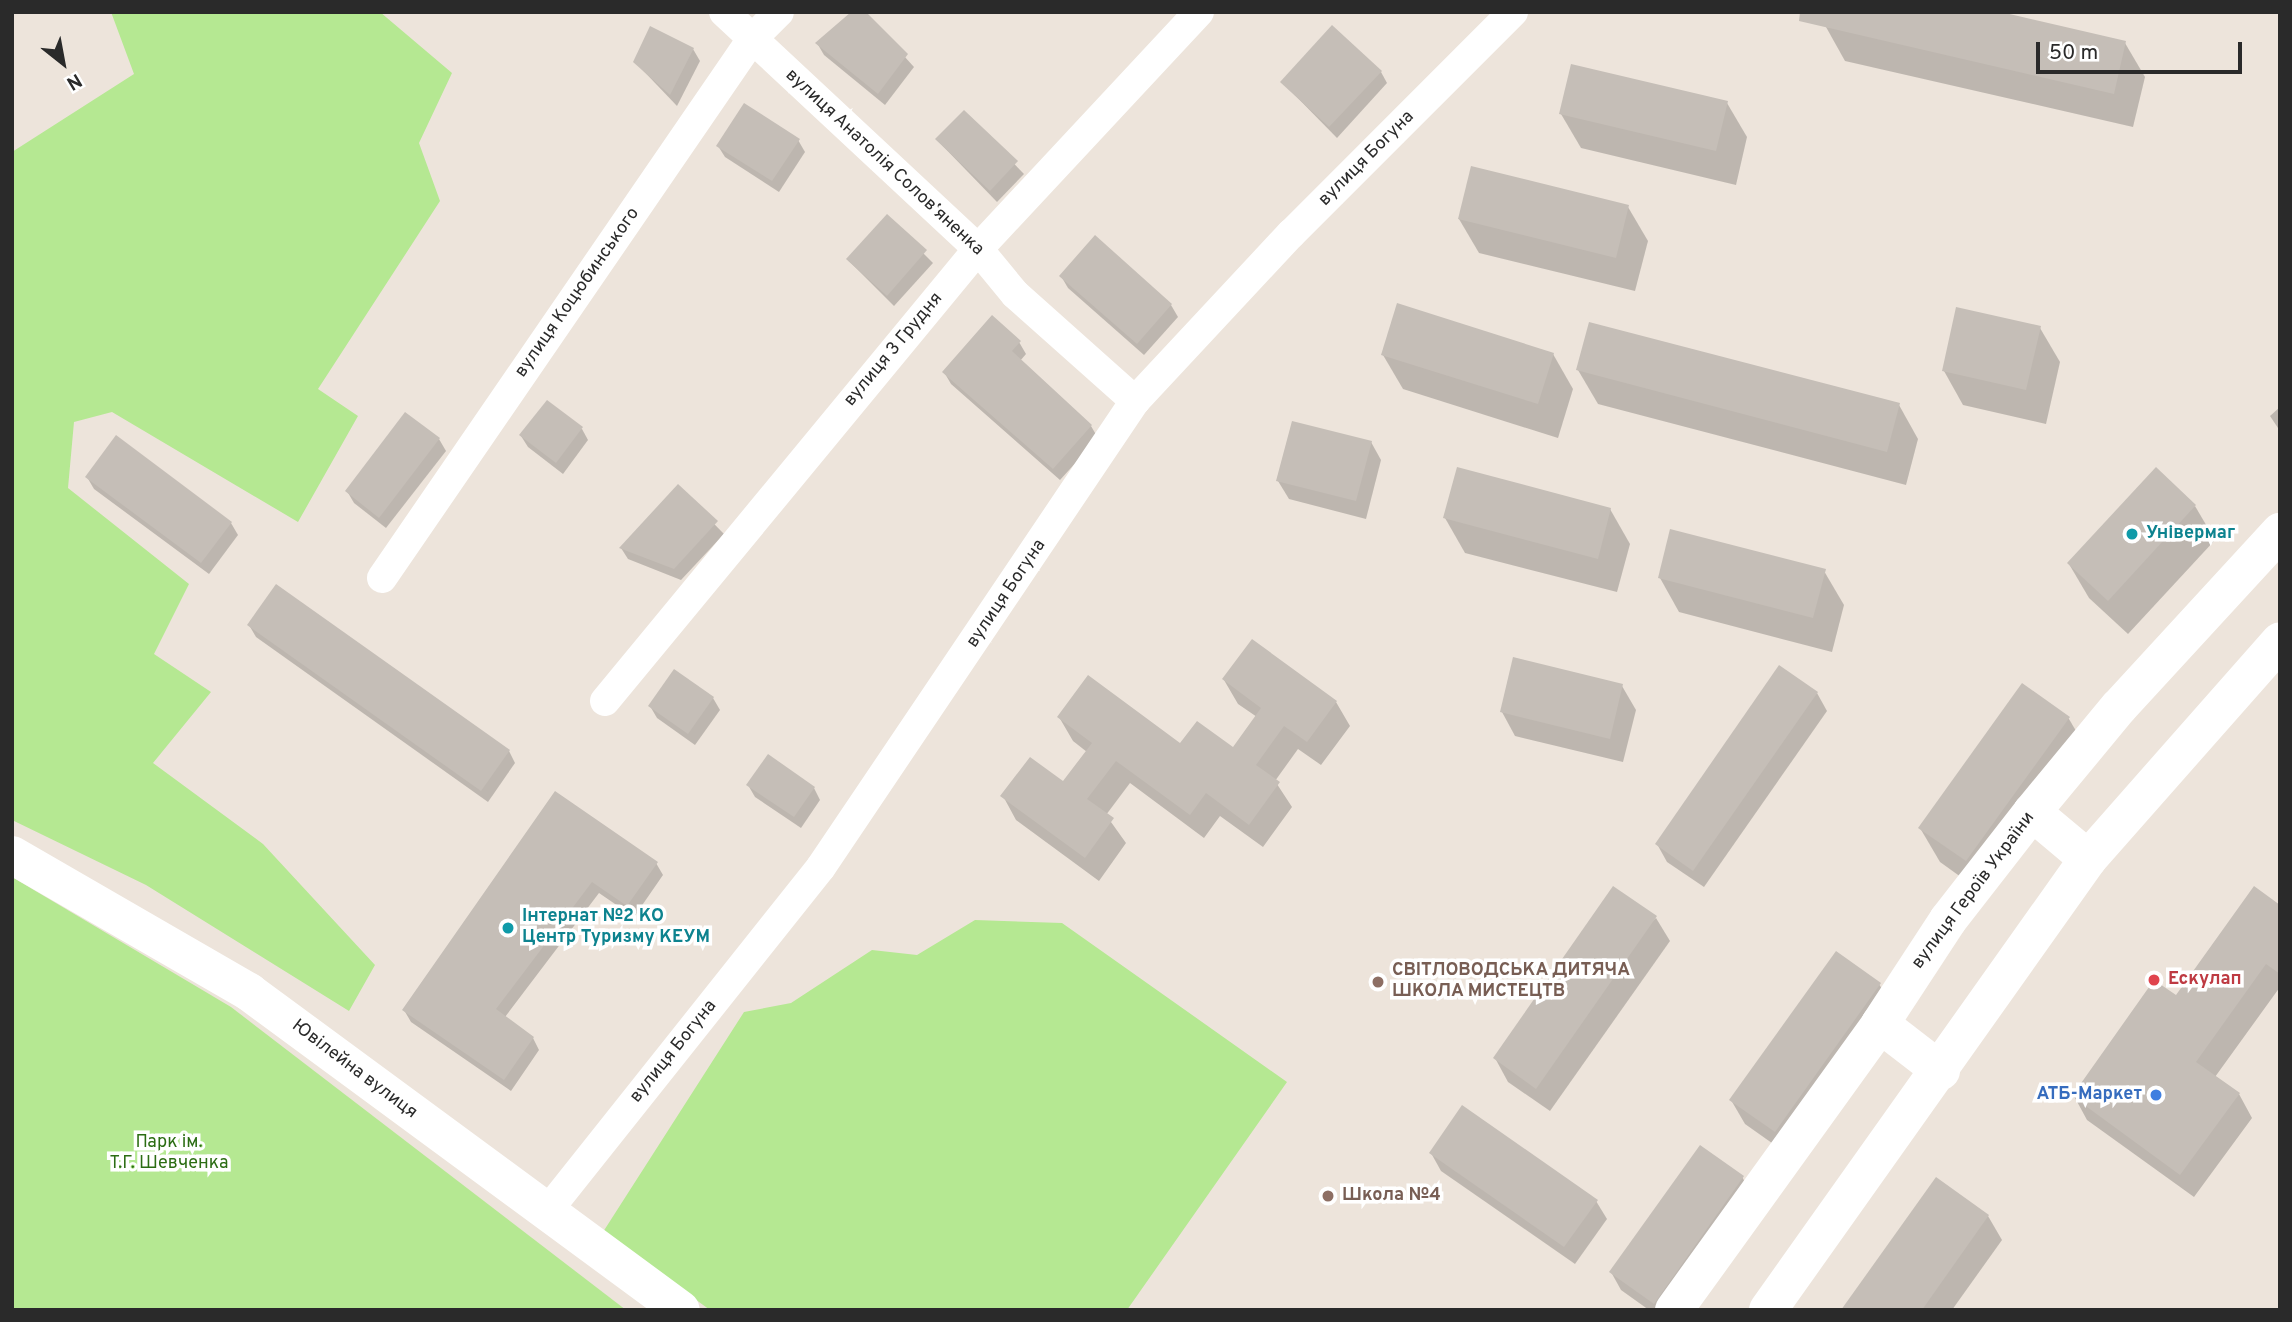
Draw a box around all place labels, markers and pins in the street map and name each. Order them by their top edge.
place label: Універмаг [2146,523,2235,545]
marker: Універмаг [2124,526,2140,542]
place label: Інтернат №2 КО Центр Туризму КЕУМ [522,907,710,950]
marker: Інтернат №2 КО Центр Туризму КЕУМ [500,920,516,936]
place label: СВІТЛОВОДСЬКА ДИТЯЧА ШКОЛА МИСТЕЦТВ [1392,961,1631,1004]
place label: Ескулап [2168,969,2242,991]
marker: Ескулап [2146,972,2162,988]
marker: СВІТЛОВОДСЬКА ДИТЯЧА ШКОЛА МИСТЕЦТВ [1370,974,1386,990]
place label: АТБ-Маркет [2037,1084,2142,1106]
marker: АТБ-Маркет [2148,1087,2164,1103]
place label: Школа №4 [1342,1185,1441,1207]
marker: Школа №4 [1320,1188,1336,1204]

